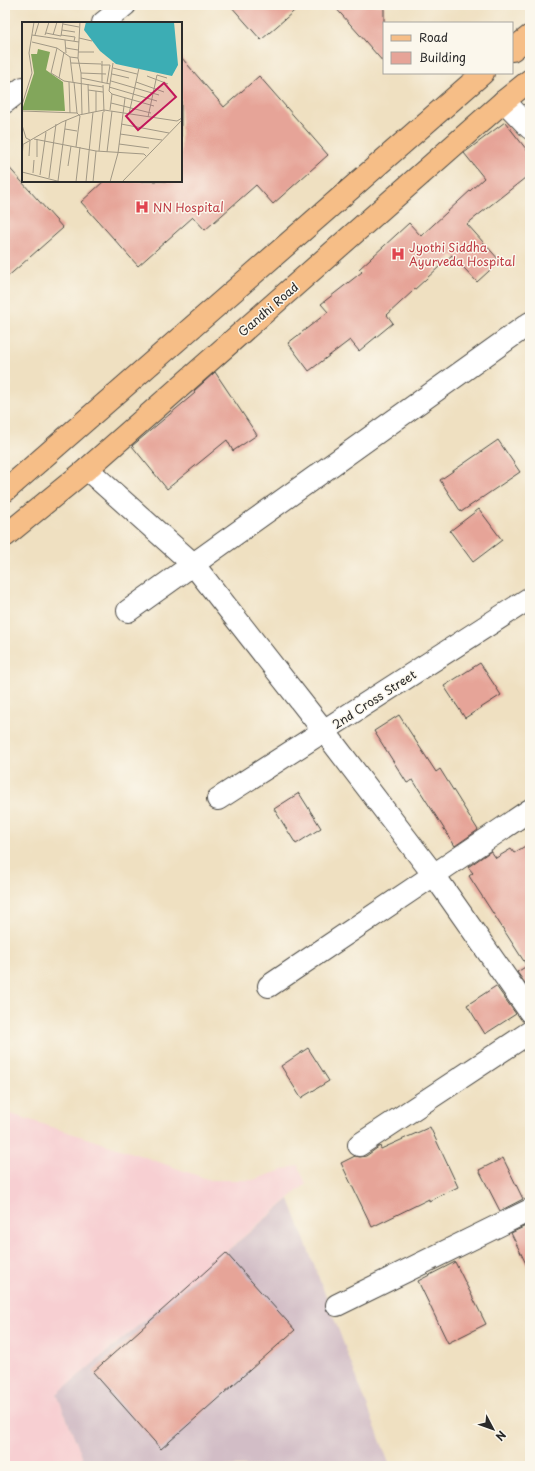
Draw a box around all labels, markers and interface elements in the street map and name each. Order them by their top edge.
inset map [22,22,182,182]
legend [383,22,513,74]
text: Road [419,28,448,46]
text: Building [419,48,466,66]
place label: NN Hospital [153,198,224,216]
hospital icon: NN Hospital [134,199,150,215]
place label: Jyothi Siddha Ayurveda Hospital [409,238,516,270]
hospital icon: Jyothi Siddha Ayurveda Hospital [390,246,406,262]
street label: Gandhi Road [234,278,302,340]
street label: 2nd Cross Street [328,665,420,733]
north arrow [473,1409,513,1449]
text: N [491,1427,510,1445]

